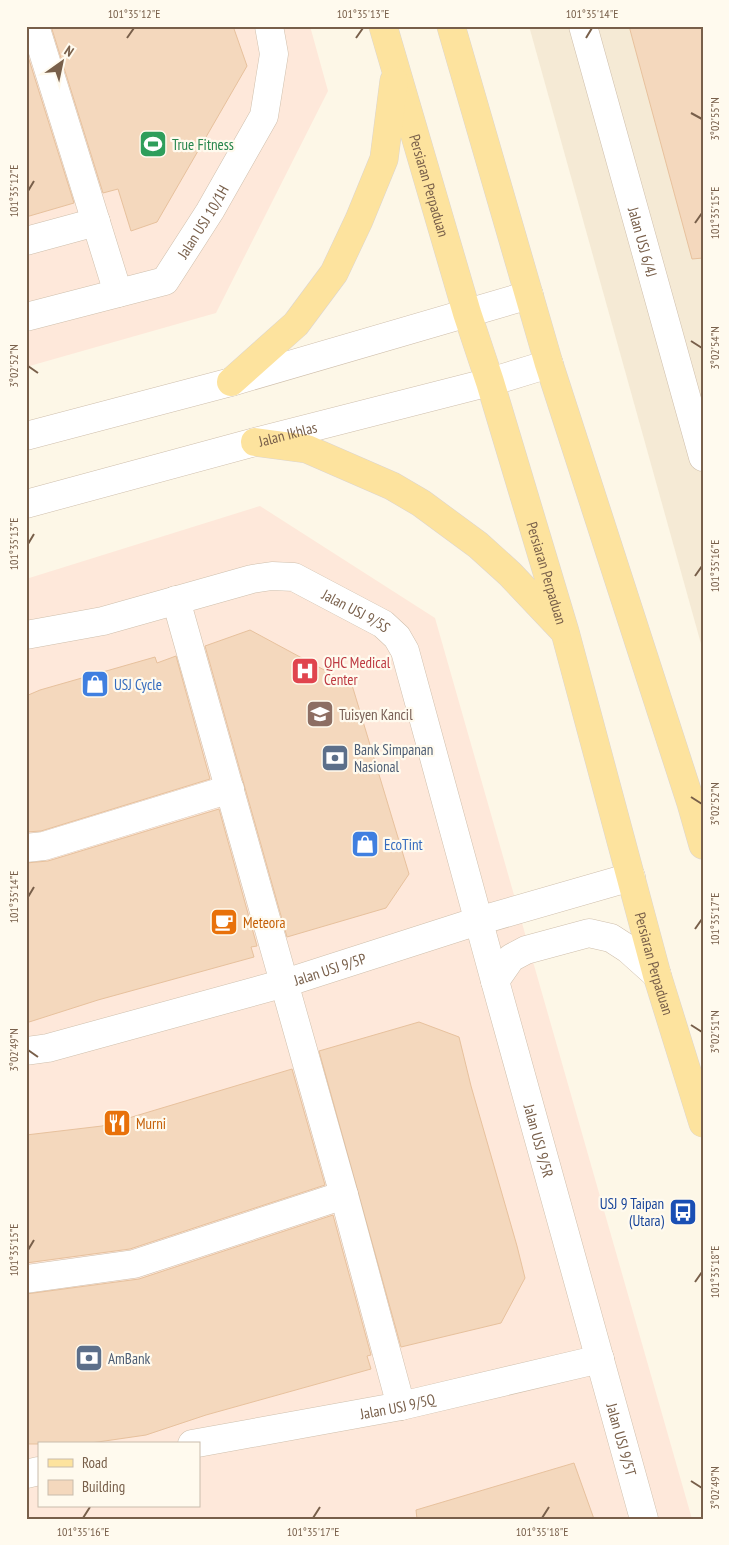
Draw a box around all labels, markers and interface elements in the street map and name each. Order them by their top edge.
text: 101°35'12"E [108,6,160,21]
text: 101°35'13"E [337,6,389,21]
text: 101°35'14"E [566,6,618,21]
north arrow [38,38,88,88]
text: N [61,41,77,61]
text: 3°02'55"N [707,97,722,141]
sports icon: True Fitness [138,129,168,159]
street label: Persiaran Perpaduan [406,132,454,239]
place label: True Fitness [172,135,234,154]
text: 101°35'12"E [6,165,21,217]
street label: Jalan USJ 10/1H [172,181,232,263]
text: 101°35'15"E [707,187,722,239]
street label: Jalan USJ 6/4J [624,204,662,279]
text: 3°02'54"N [707,326,722,370]
text: 3°02'52"N [6,344,21,388]
street label: Jalan Ikhlas [256,417,319,450]
text: 101°35'13"E [6,518,21,570]
street label: Persiaran Perpaduan [523,519,572,626]
text: 101°35'16"E [707,540,722,592]
street label: Jalan USJ 9/5S [318,584,395,636]
place label: QHC Medical Center [324,653,391,689]
hospital icon: QHC Medical Center [290,656,320,686]
shop icon: USJ Cycle [80,669,110,699]
place label: USJ Cycle [114,675,162,694]
school or university icon: Tuisyen Kancil [305,699,335,729]
place label: Tuisyen Kancil [339,705,413,724]
place label: Bank Simpanan Nasional [354,740,433,776]
bank icon: Bank Simpanan Nasional [320,743,350,773]
text: 3°02'52"N [707,782,722,826]
shop icon: EcoTint [350,829,380,859]
place label: EcoTint [384,835,423,854]
text: 101°35'14"E [6,871,21,923]
text: 101°35'17"E [707,893,722,945]
cafe icon: Meteora [209,907,239,937]
street label: Persiaran Perpaduan [631,910,678,1017]
place label: Meteora [243,913,285,932]
street label: Jalan USJ 9/5P [290,948,368,989]
text: 3°02'51"N [707,1010,722,1054]
text: 3°02'49"N [6,1028,21,1072]
street label: Jalan USJ 9/5R [520,1101,558,1179]
restaurant icon: Murni [102,1108,132,1138]
place label: Murni [136,1114,166,1133]
place label: USJ 9 Taipan (Utara) [600,1194,664,1230]
bus stop icon: USJ 9 Taipan (Utara) [668,1197,698,1227]
text: 101°35'15"E [6,1224,21,1276]
text: 101°35'18"E [707,1246,722,1298]
bank icon: AmBank [74,1343,104,1373]
place label: AmBank [108,1349,151,1368]
street label: Jalan USJ 9/5Q [357,1389,438,1423]
street label: Jalan USJ 9/5T [603,1400,641,1478]
legend [38,1442,200,1508]
text: Road [82,1453,108,1472]
text: 3°02'49"N [707,1466,722,1510]
text: Building [82,1477,125,1496]
text: 101°35'16"E [57,1524,109,1539]
text: 101°35'17"E [287,1524,339,1539]
text: 101°35'18"E [516,1524,568,1539]

